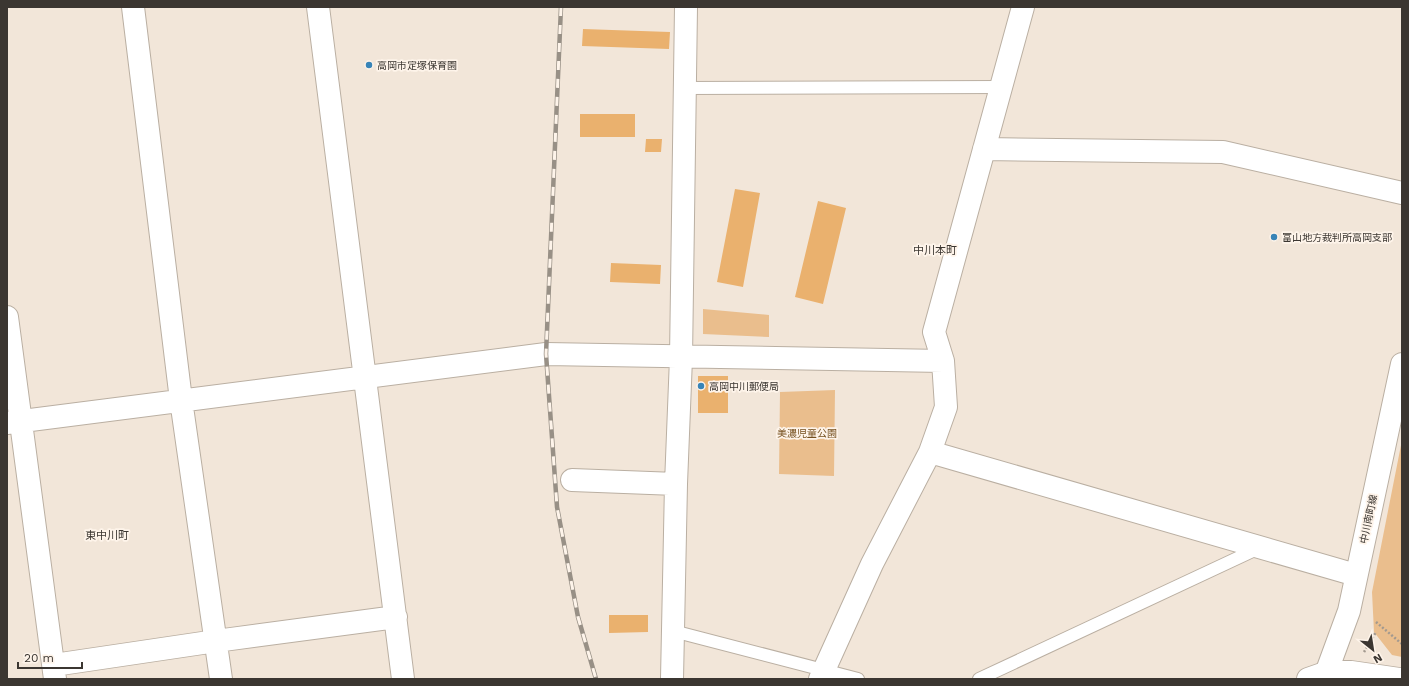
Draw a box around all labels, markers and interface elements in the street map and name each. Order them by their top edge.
marker: 高岡市定塚保育園 [364,60,374,70]
place label: 高岡市定塚保育園 [377,60,457,71]
marker: 富山地方裁判所高岡支部 [1269,232,1279,242]
place label: 富山地方裁判所高岡支部 [1282,232,1392,243]
district label: 中川本町 [913,244,957,257]
marker: 高岡中川郵便局 [696,381,706,391]
place label: 高岡中川郵便局 [709,381,779,392]
park label: 美濃児童公園 [777,428,837,439]
street label: 中川南町線 [1358,494,1379,545]
district label: 東中川町 [85,529,129,542]
north arrow [1353,630,1393,670]
scale bar [18,644,82,670]
text: 20 m [24,651,54,665]
text: N [1371,651,1385,666]

